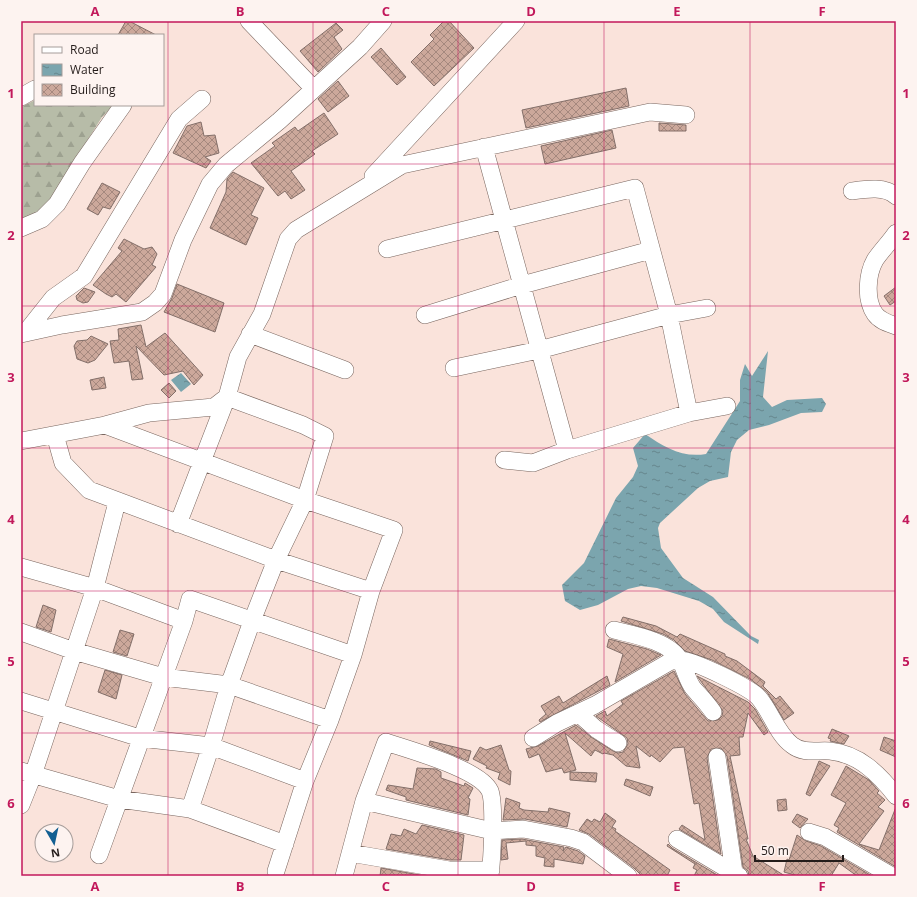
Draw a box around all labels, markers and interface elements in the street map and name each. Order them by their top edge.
text: A [91,2,100,20]
text: B [236,2,245,20]
text: C [382,2,390,20]
text: D [526,2,536,20]
text: E [673,2,681,20]
text: F [818,2,826,20]
legend [34,34,164,106]
text: Road [70,41,99,58]
text: Water [70,61,104,78]
text: Building [70,81,116,98]
text: 1 [7,84,15,102]
text: 1 [902,84,910,102]
text: 2 [7,226,15,244]
text: 2 [902,226,910,244]
text: 3 [7,368,15,386]
text: 3 [902,368,910,386]
text: 4 [7,510,15,528]
text: 4 [902,510,910,528]
text: 5 [7,652,15,670]
text: 5 [902,652,910,670]
text: 6 [7,794,15,812]
text: 6 [902,794,910,812]
north arrow [34,823,74,863]
scale bar [755,837,843,863]
text: 50 m [761,842,789,859]
text: N [50,845,61,861]
text: A [91,877,100,895]
text: B [236,877,245,895]
text: C [382,877,390,895]
text: D [526,877,536,895]
text: E [673,877,681,895]
text: F [818,877,826,895]

